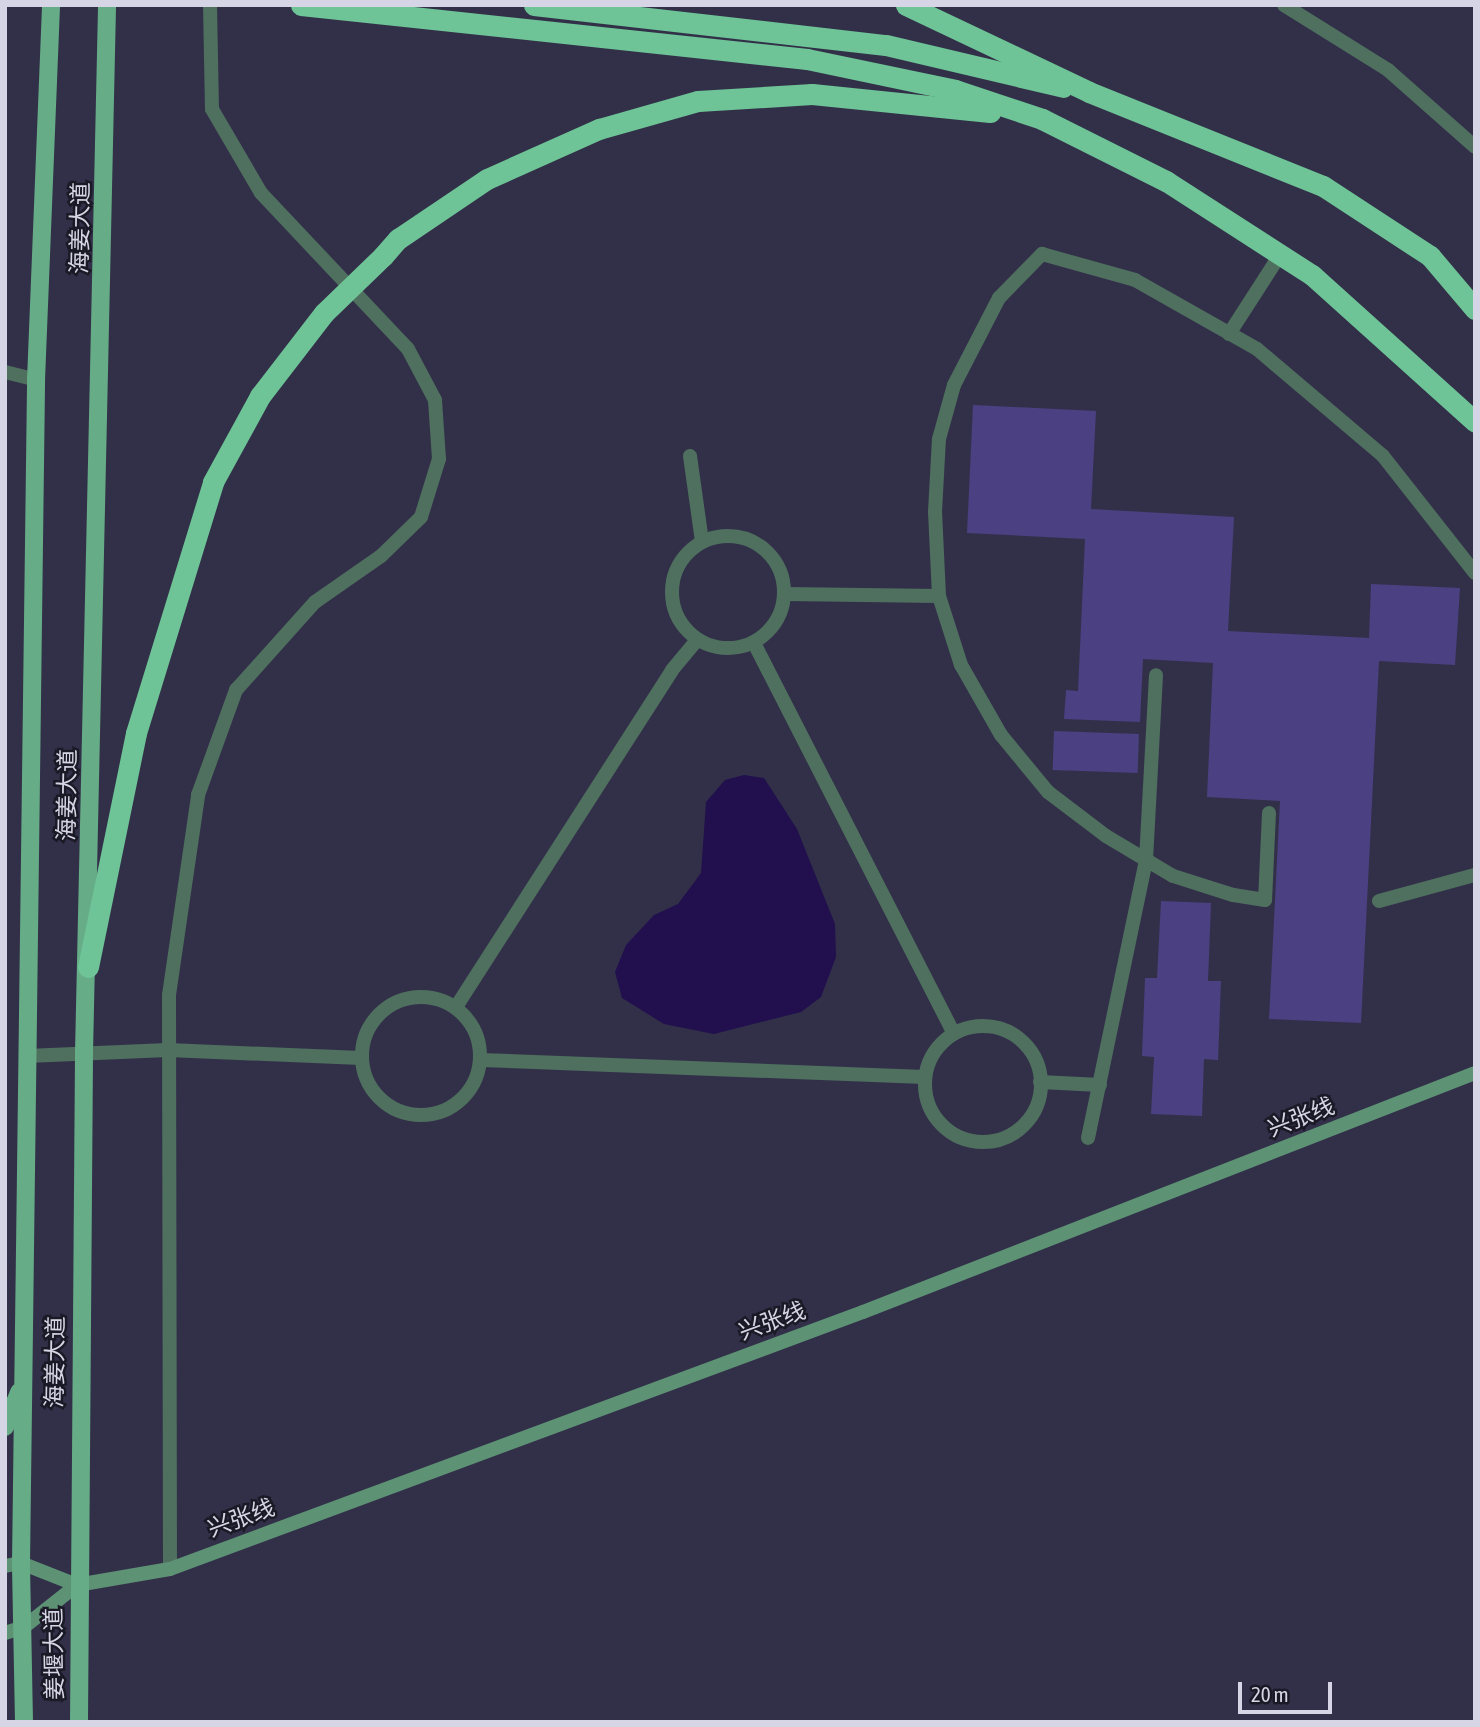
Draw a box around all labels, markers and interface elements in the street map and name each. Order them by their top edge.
street label: 海姜大道 [65,182,95,274]
street label: 海姜大道 [52,749,82,841]
street label: 兴张线 [1264,1092,1338,1142]
street label: 兴张线 [735,1296,809,1346]
street label: 海姜大道 [40,1316,70,1408]
street label: 兴张线 [204,1493,278,1543]
street label: 姜堰大道 [39,1608,69,1700]
scale bar [1242,1668,1336,1712]
text: 20 m [1251,1682,1289,1706]

